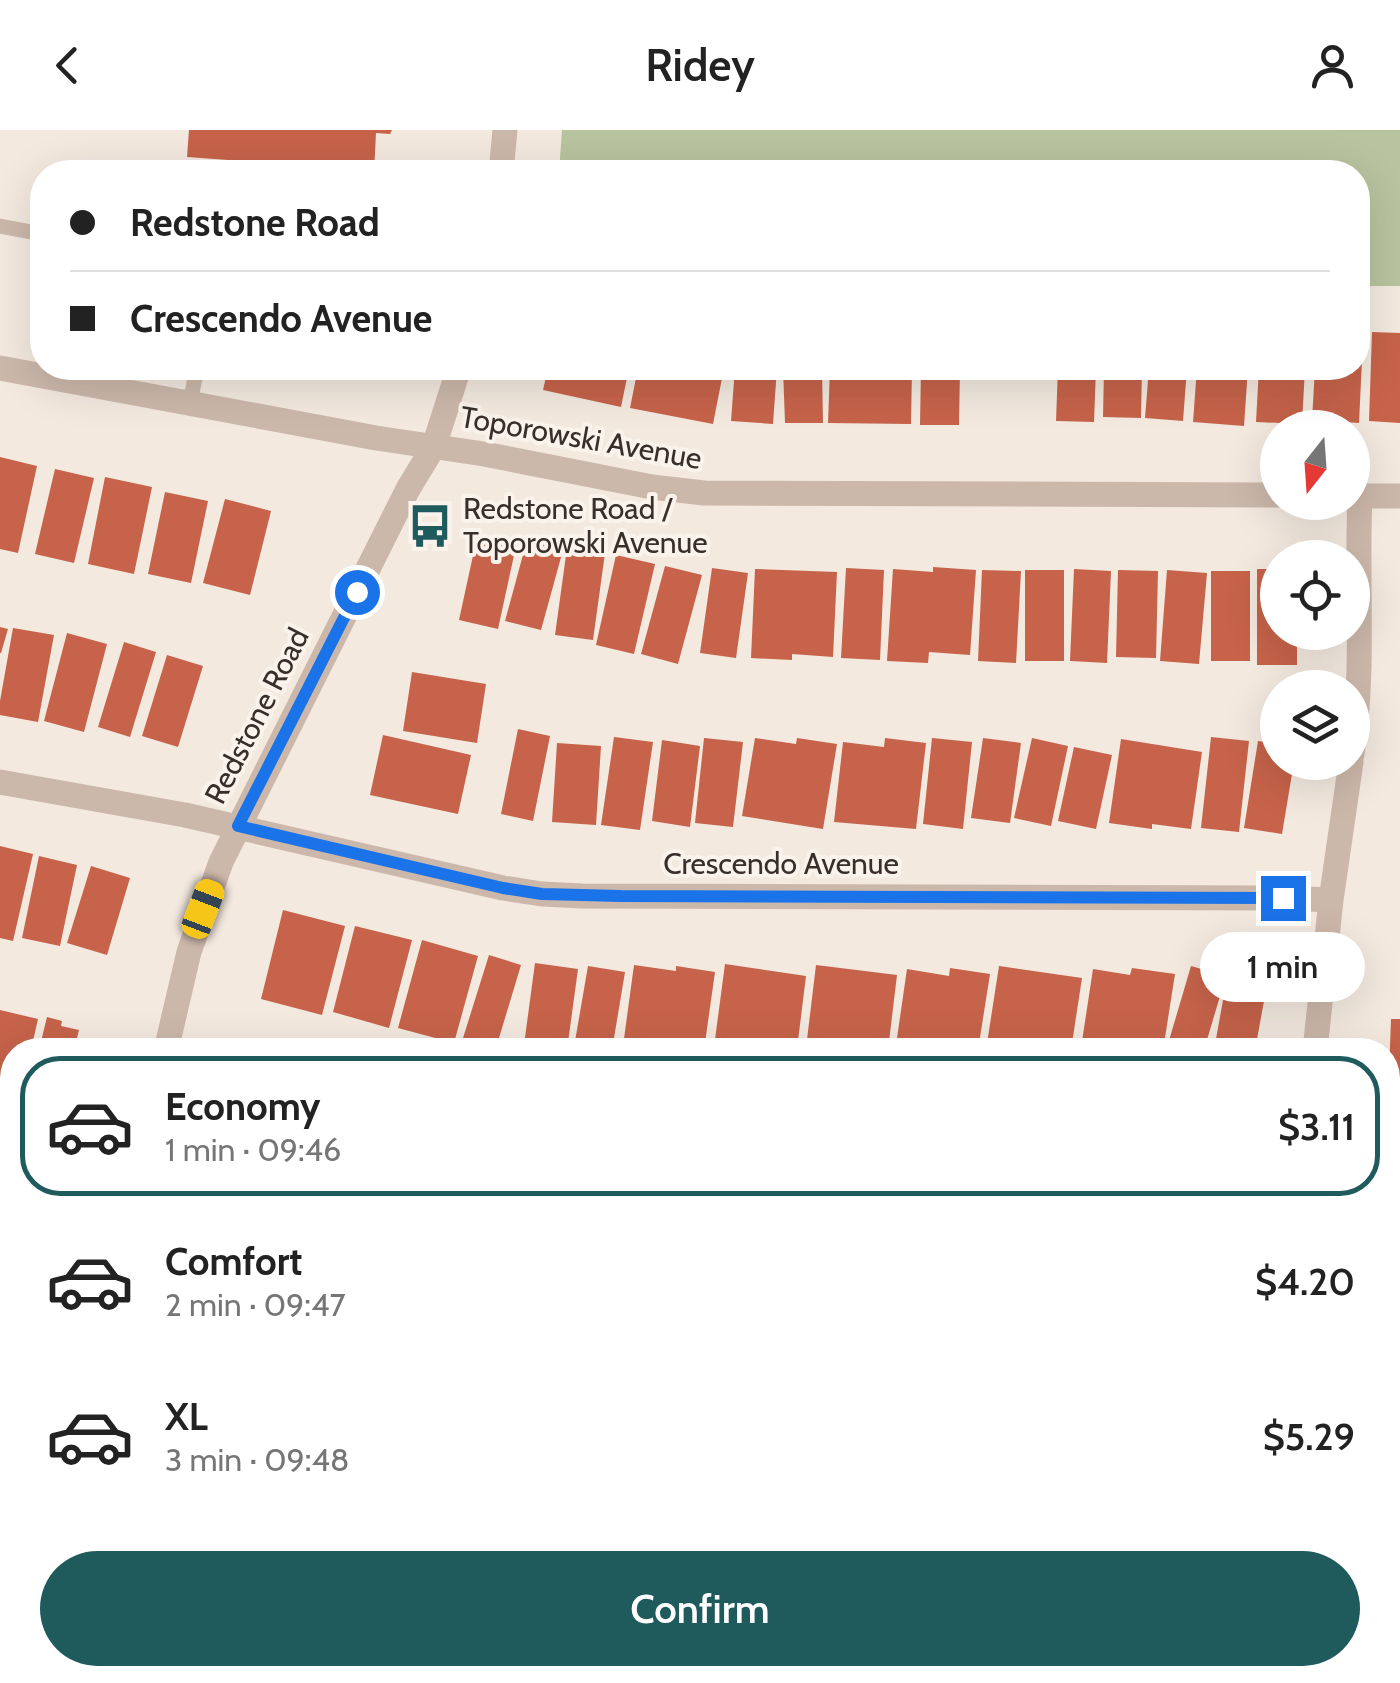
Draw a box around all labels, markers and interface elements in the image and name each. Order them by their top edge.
icon: back [40,38,95,93]
text: Ridey [645,38,755,92]
icon: person [1305,38,1360,93]
text: Redstone Road [130,199,380,246]
text: Crescendo Avenue [130,295,432,342]
street label: Toporowski Avenue [457,398,705,477]
north arrow [1260,410,1370,520]
map controls [1260,410,1370,780]
place label: Redstone Road / Toporowski Avenue [463,490,708,561]
bus stop icon: Redstone Road / Toporowski Avenue [406,502,454,550]
button: locate [1260,540,1370,650]
route start [335,570,380,615]
street label: Redstone Road [196,622,317,810]
button: layers [1260,670,1370,780]
street label: Crescendo Avenue [663,845,899,882]
car [178,876,228,942]
route end [1261,876,1306,921]
callout: 1 min [1200,933,1366,1003]
text: 1 min [1247,947,1318,986]
icon: car [45,1081,135,1171]
text: Economy [165,1083,320,1130]
text: $3.11 [1278,1103,1355,1150]
text: 1 min · 09:46 [165,1130,341,1169]
icon: car [45,1236,135,1326]
text: Comfort [165,1238,302,1285]
text: $4.20 [1255,1258,1355,1305]
text: 2 min · 09:47 [165,1285,345,1324]
icon: car [45,1391,135,1481]
text: XL [165,1393,208,1440]
text: $5.29 [1263,1413,1355,1460]
text: 3 min · 09:48 [165,1440,349,1479]
button: Confirm [40,1551,1360,1666]

